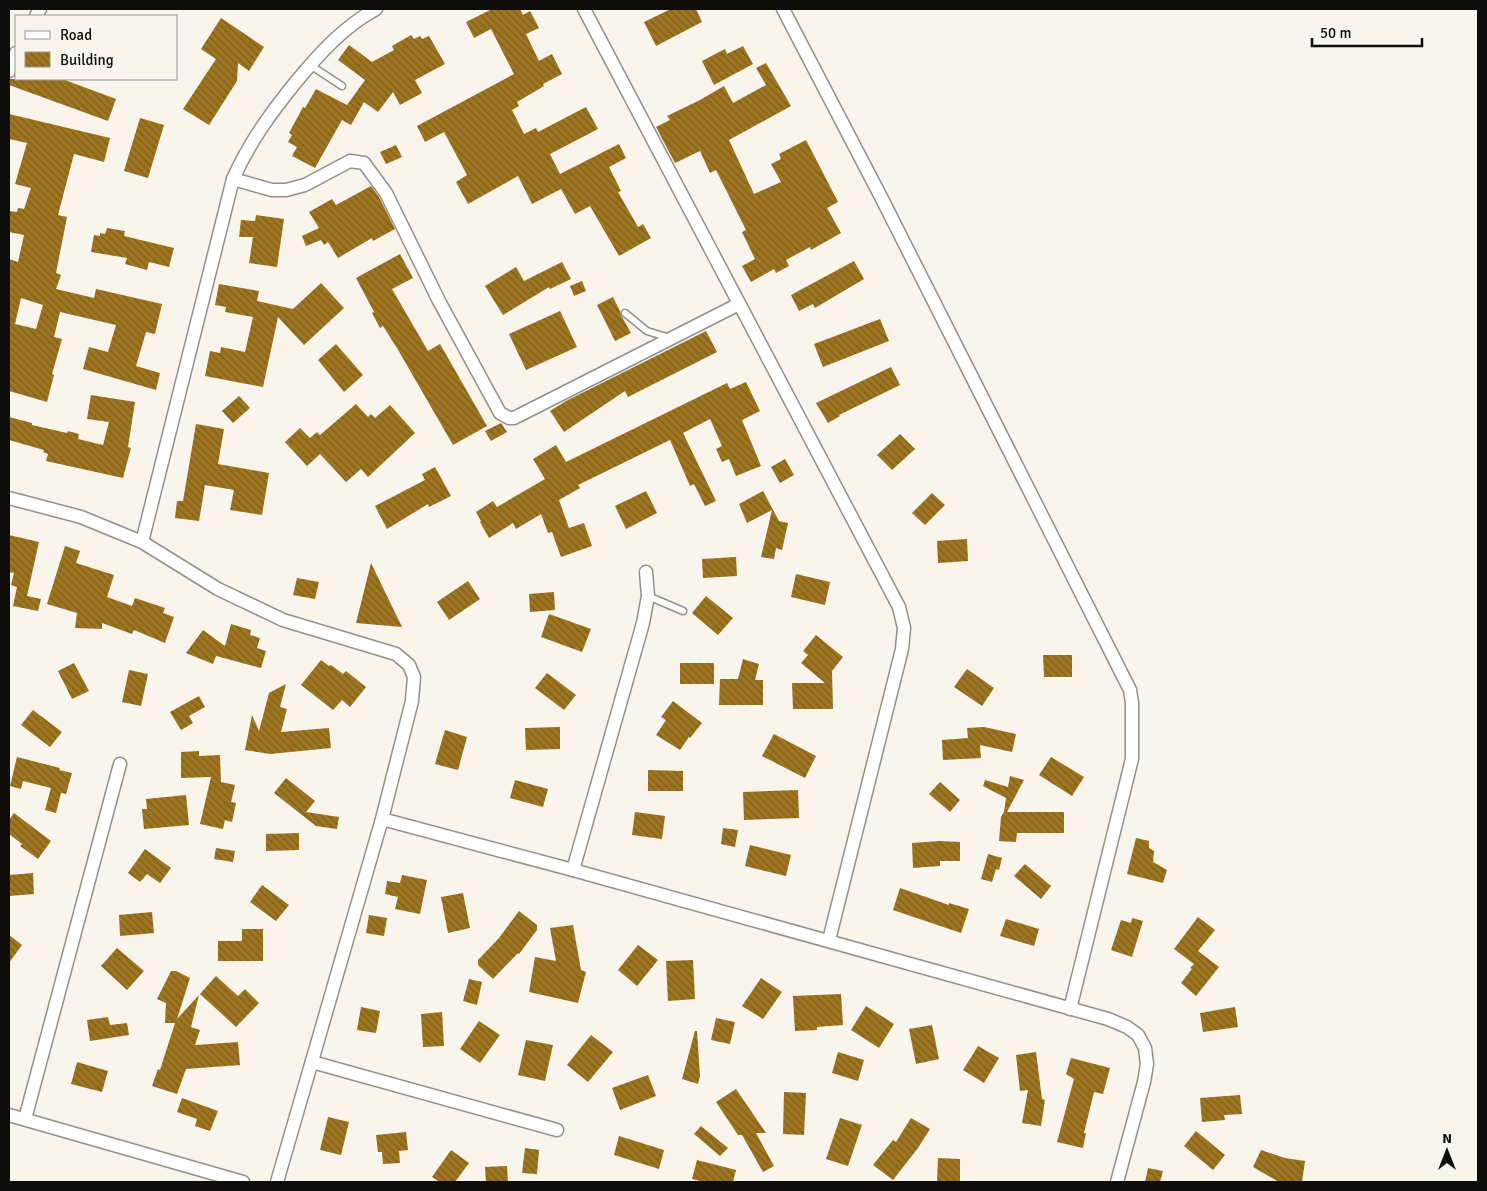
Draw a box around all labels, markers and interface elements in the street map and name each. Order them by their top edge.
legend [15,15,178,80]
scale bar [1312,15,1422,47]
text: 50 m [1320,24,1351,42]
text: Road [60,26,92,44]
text: Building [60,51,114,69]
north arrow [1422,1126,1472,1176]
text: N [1442,1130,1452,1147]

